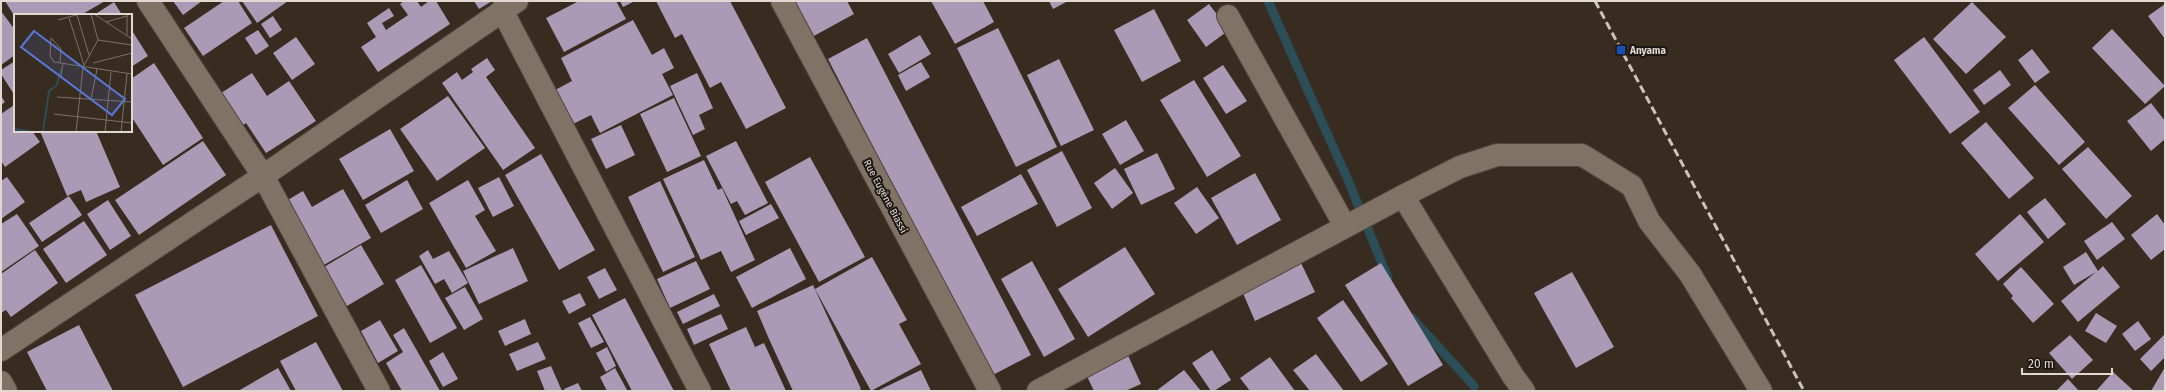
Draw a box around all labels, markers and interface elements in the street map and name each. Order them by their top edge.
inset map [14,14,132,132]
marker: Anyama [1615,44,1627,56]
place label: Anyama [1629,45,1667,57]
street label: Rue Eugène Biassi [861,158,910,236]
scale bar [2022,350,2112,376]
text: 20 m [2028,357,2054,371]

